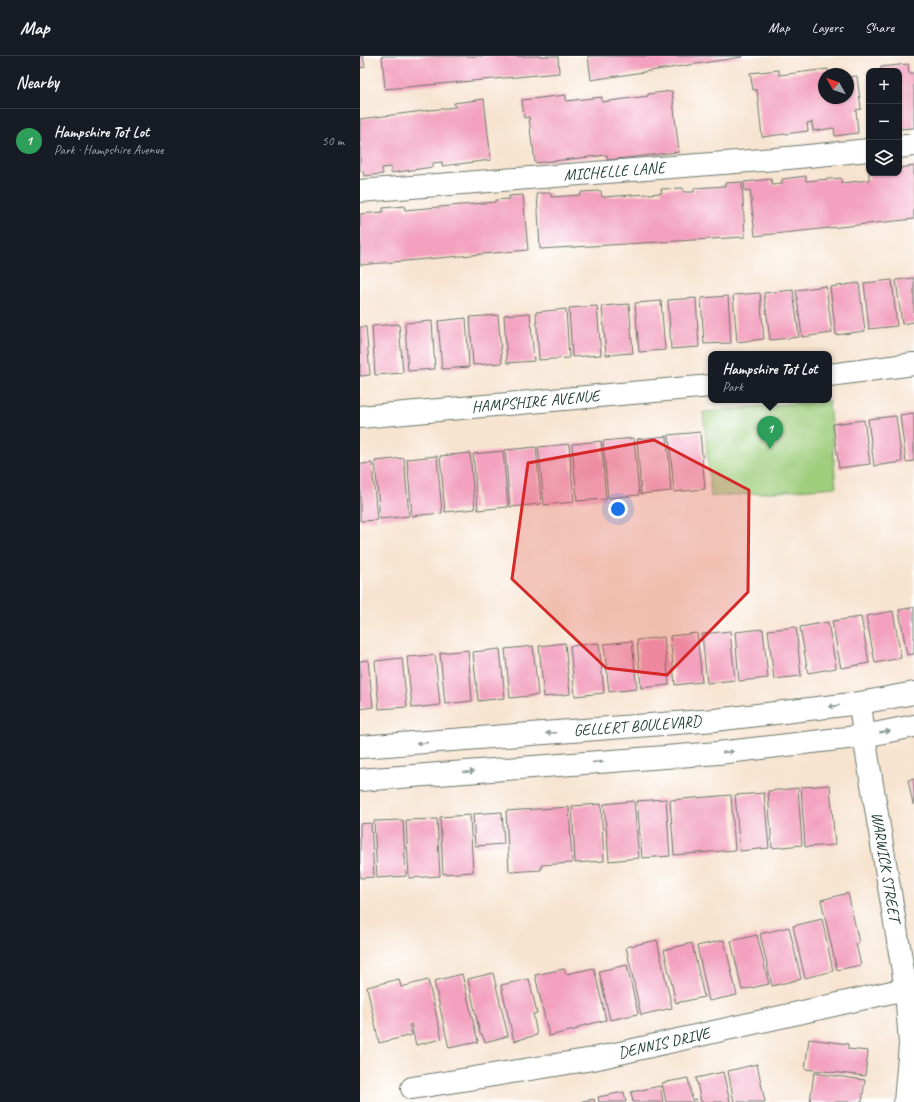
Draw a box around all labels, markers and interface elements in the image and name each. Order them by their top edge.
text: Map [20,16,50,40]
text: Map [768,19,790,36]
text: Layers [812,19,843,36]
text: Share [865,19,894,36]
north arrow [818,68,854,104]
map controls [866,68,902,176]
button: + [866,68,902,104]
text: Nearby [16,72,59,93]
button: − [866,104,902,140]
text: Hampshire Tot Lot [54,123,149,142]
text: 1 [26,133,32,149]
text: 50 m [322,133,344,149]
button: layers [866,140,902,176]
text: Park · Hampshire Avenue [54,142,163,158]
street label: MICHELLE LANE [563,157,668,185]
popup [708,351,832,403]
text: Hampshire Tot Lot [722,360,818,379]
text: Park [722,379,743,395]
street label: HAMPSHIRE AVENUE [471,386,603,417]
pin: 1 [757,416,783,449]
your location [608,499,628,519]
one-way arrow [828,703,840,710]
street label: GELLERT BOULEVARD [573,711,703,741]
one-way arrow [545,729,557,736]
one-way arrow [878,729,891,735]
one-way arrow [416,739,428,746]
one-way arrow [722,748,734,755]
one-way arrow [592,758,604,765]
one-way arrow [463,768,475,775]
street label: WARWICK STREET [867,811,905,928]
street label: DENNIS DRIVE [616,1023,714,1063]

